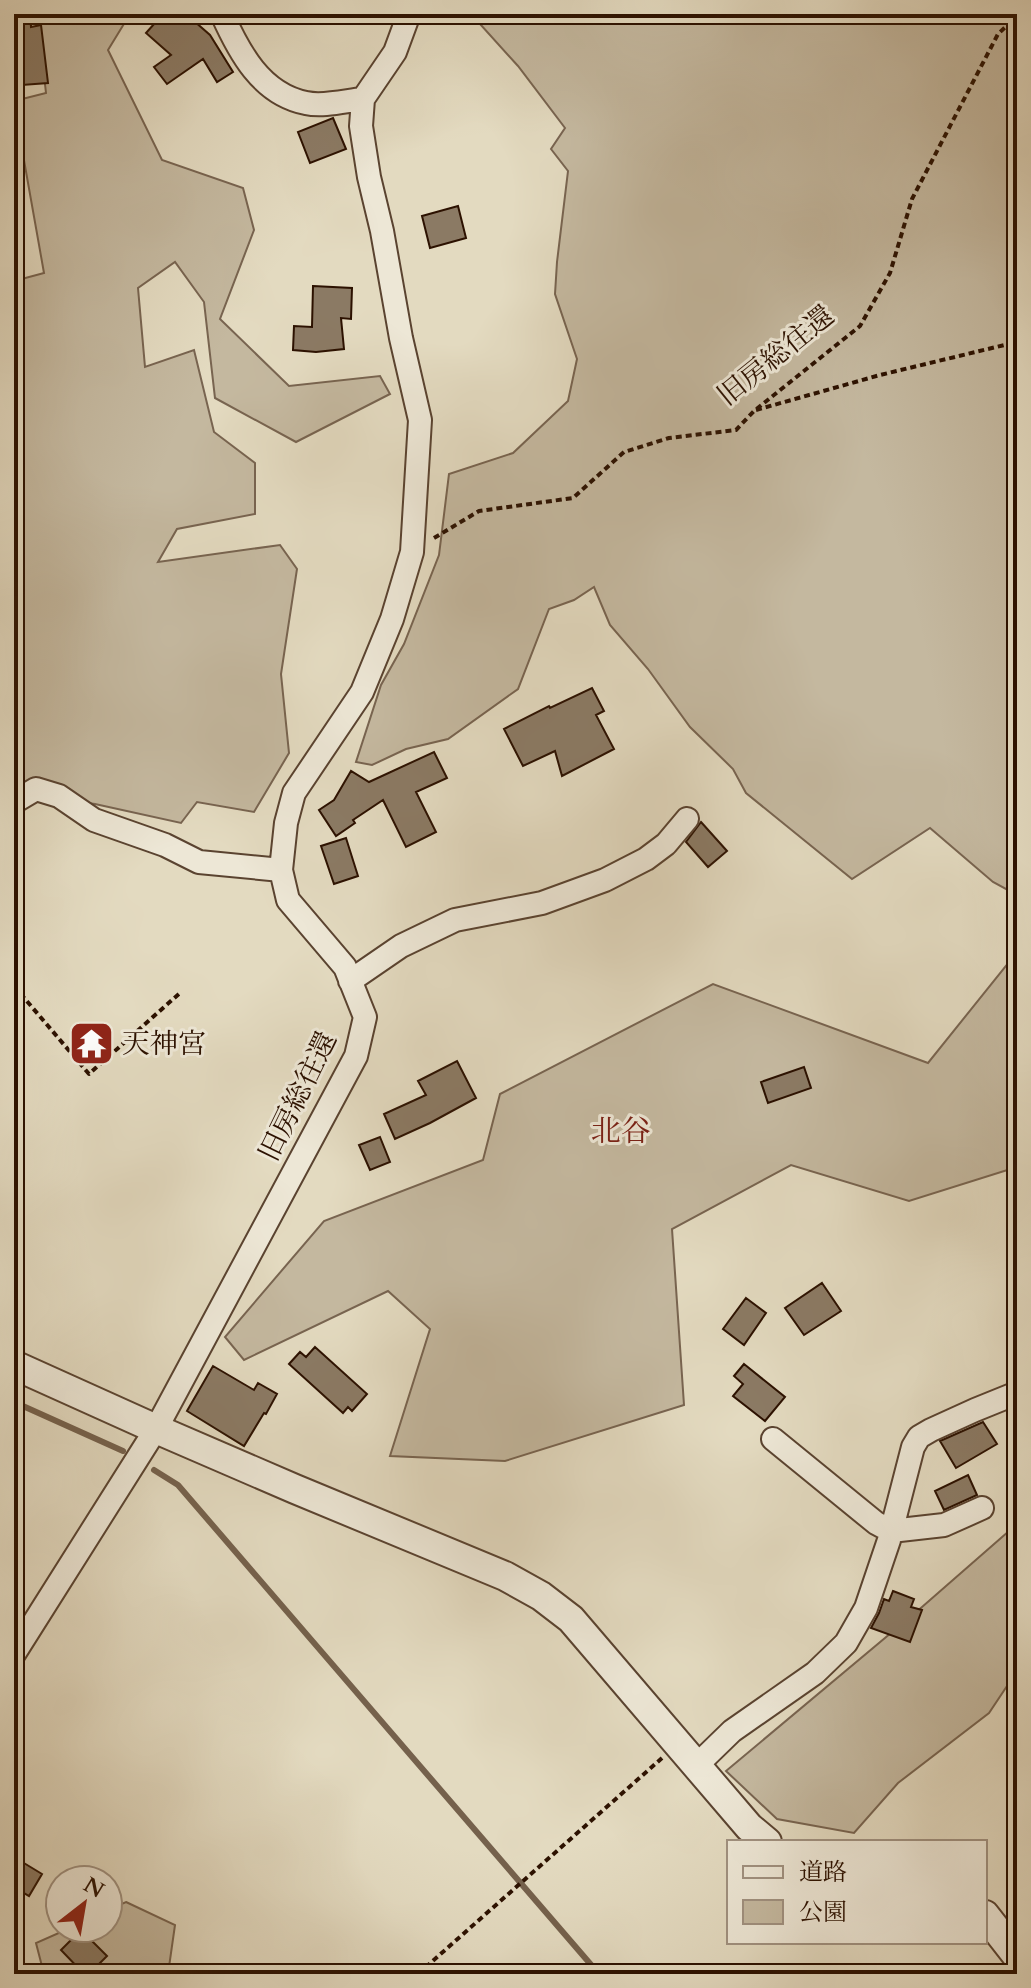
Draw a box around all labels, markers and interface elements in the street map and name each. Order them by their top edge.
street label: 旧房総往還 [709,297,842,415]
temple icon: 天神宮 [67,1019,115,1067]
place label: 天神宮 [122,1025,206,1063]
street label: 旧房総往還 [250,1025,346,1168]
district label: 北谷 [591,1111,651,1152]
legend [727,1840,987,1944]
text: 道路 [799,1856,847,1889]
north arrow [44,1864,124,1944]
text: N [78,1870,110,1905]
text: 公園 [799,1896,847,1929]

